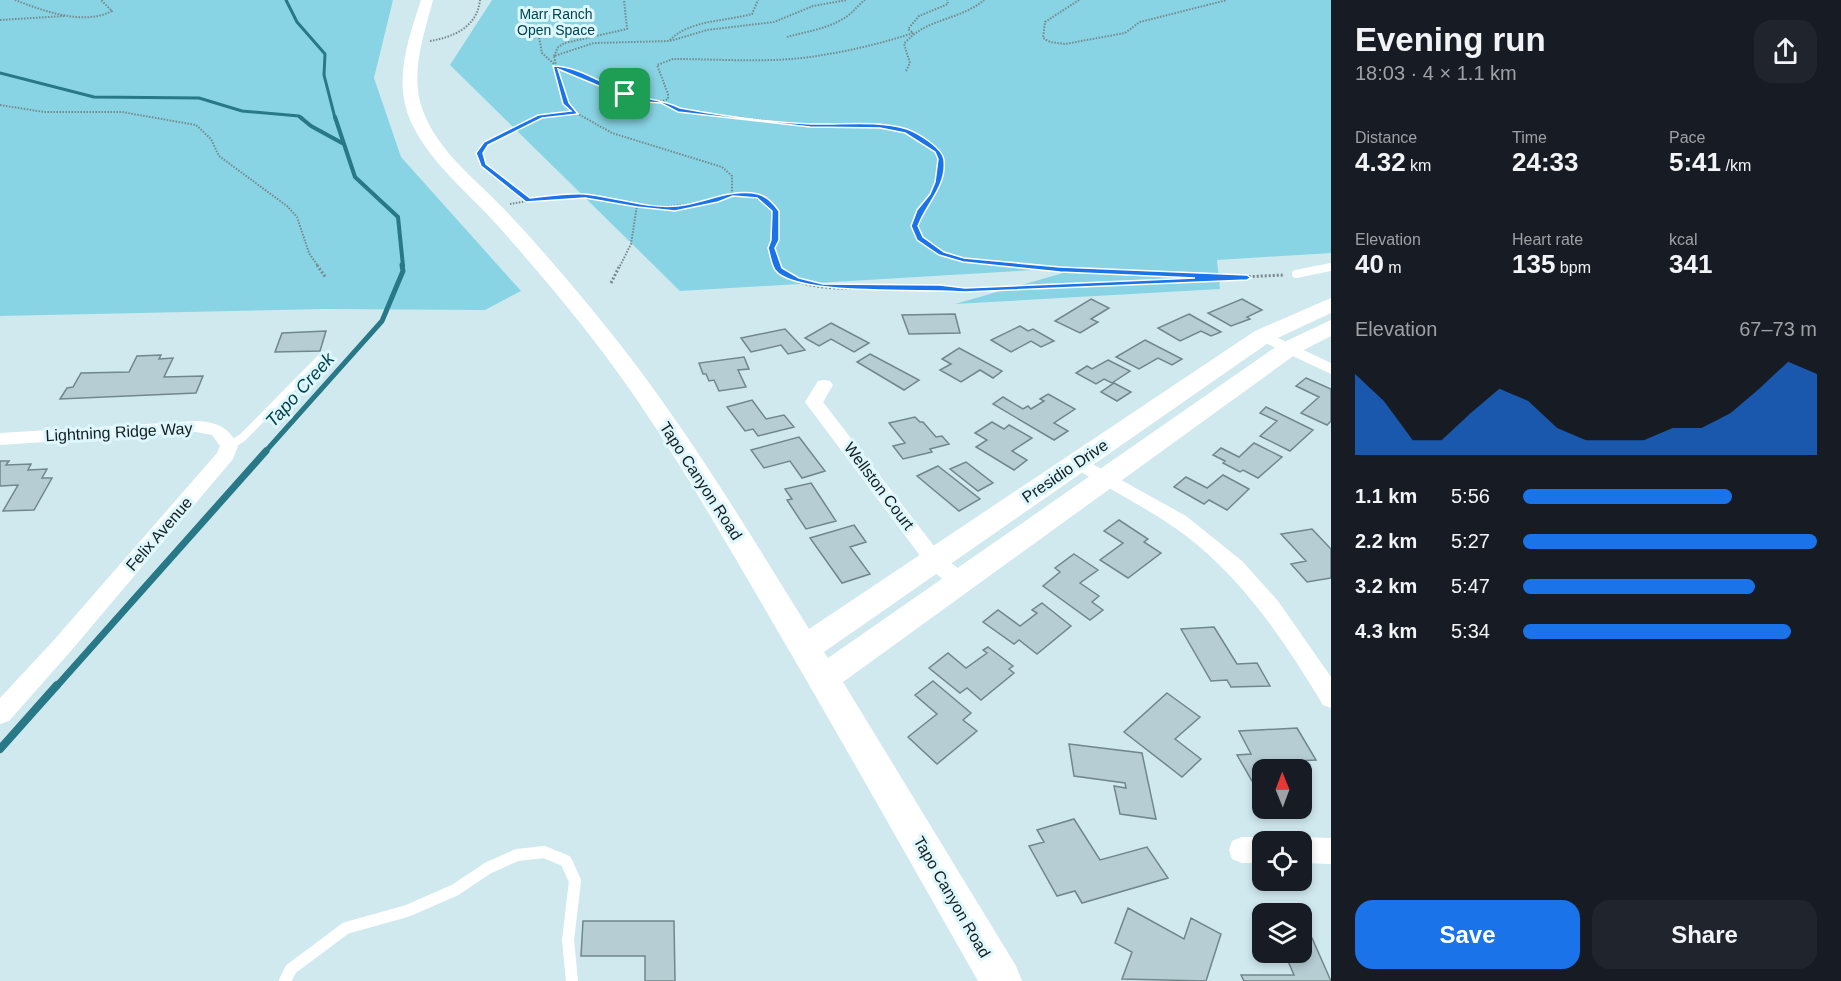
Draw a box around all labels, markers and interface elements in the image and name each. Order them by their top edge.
park label: Marr Ranch Open Space [517,6,595,38]
button: share [1754,20,1817,83]
text: Evening run [1355,21,1546,58]
text: 18:03 · 4 × 1.1 km [1355,62,1517,84]
pin [599,68,650,119]
icon: arrive [608,77,641,110]
text: Distance [1355,129,1417,146]
text: Time [1512,129,1547,146]
text: Pace [1669,129,1705,146]
text: 4.32 [1355,147,1406,177]
text: 24:33 [1512,147,1579,177]
text: 5:41 [1669,147,1721,177]
text: km [1406,157,1431,174]
text: /km [1721,157,1751,174]
text: Elevation [1355,231,1421,248]
text: Heart rate [1512,231,1583,248]
text: kcal [1669,231,1697,248]
text: 40 [1355,249,1384,279]
text: 135 [1512,249,1555,279]
text: 341 [1669,249,1712,279]
text: m [1384,259,1402,276]
text: bpm [1555,259,1591,276]
text: Elevation [1355,318,1437,340]
text: 67–73 m [1739,318,1817,340]
water label: Tapo Creek [262,348,339,431]
street label: Tapo Canyon Road [657,419,745,543]
street label: Lightning Ridge Way [45,420,193,444]
street label: Presidio Drive [1019,436,1111,506]
street label: Wellston Court [841,439,918,533]
text: 1.1 km [1355,485,1417,507]
text: 5:56 [1451,485,1490,507]
street label: Felix Avenue [123,494,195,574]
text: 2.2 km [1355,530,1417,552]
text: 5:27 [1451,530,1490,552]
text: 3.2 km [1355,575,1417,597]
text: 5:47 [1451,575,1490,597]
text: 4.3 km [1355,620,1417,642]
text: 5:34 [1451,620,1490,642]
north arrow [1252,759,1312,819]
map controls [1252,759,1312,963]
button: locate [1252,831,1312,891]
street label: Tapo Canyon Road [910,833,994,961]
button: Save [1355,900,1580,969]
button: Share [1592,900,1817,969]
button: layers [1252,903,1312,963]

